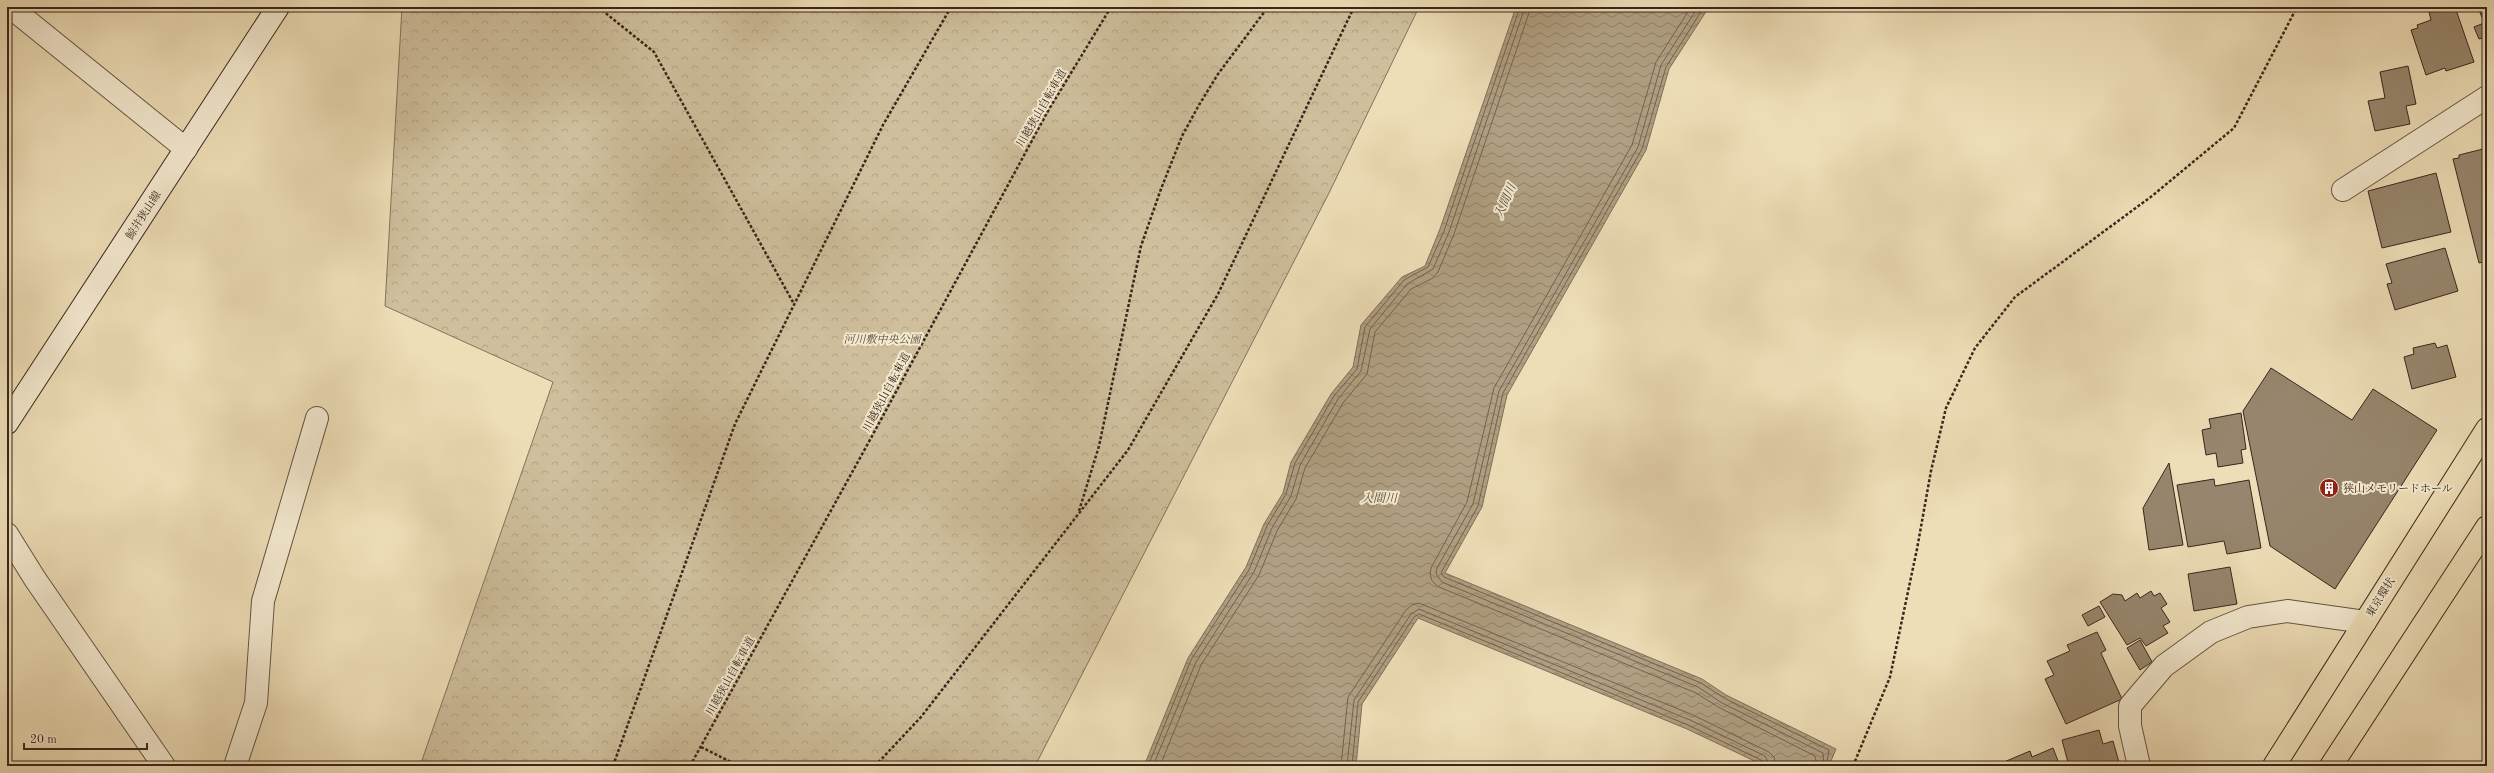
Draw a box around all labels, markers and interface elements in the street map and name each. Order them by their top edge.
street label: 川越狭山自転車道 [1014,67,1069,150]
water label: 入間川 [1492,180,1520,220]
street label: 鯨井狭山線 [123,189,164,242]
park label: 河川敷中央公園 [844,333,922,346]
street label: 川越狭山自転車道 [860,350,913,434]
building icon: 狭山メモリードホール [2318,477,2340,499]
place label: 狭山メモリードホール [2343,482,2453,495]
water label: 入間川 [1361,492,1399,505]
street label: 東京環状 [2363,575,2398,619]
street label: 川越狭山自転車道 [703,635,757,718]
scale bar [24,725,147,751]
text: 20 m [30,734,57,746]

